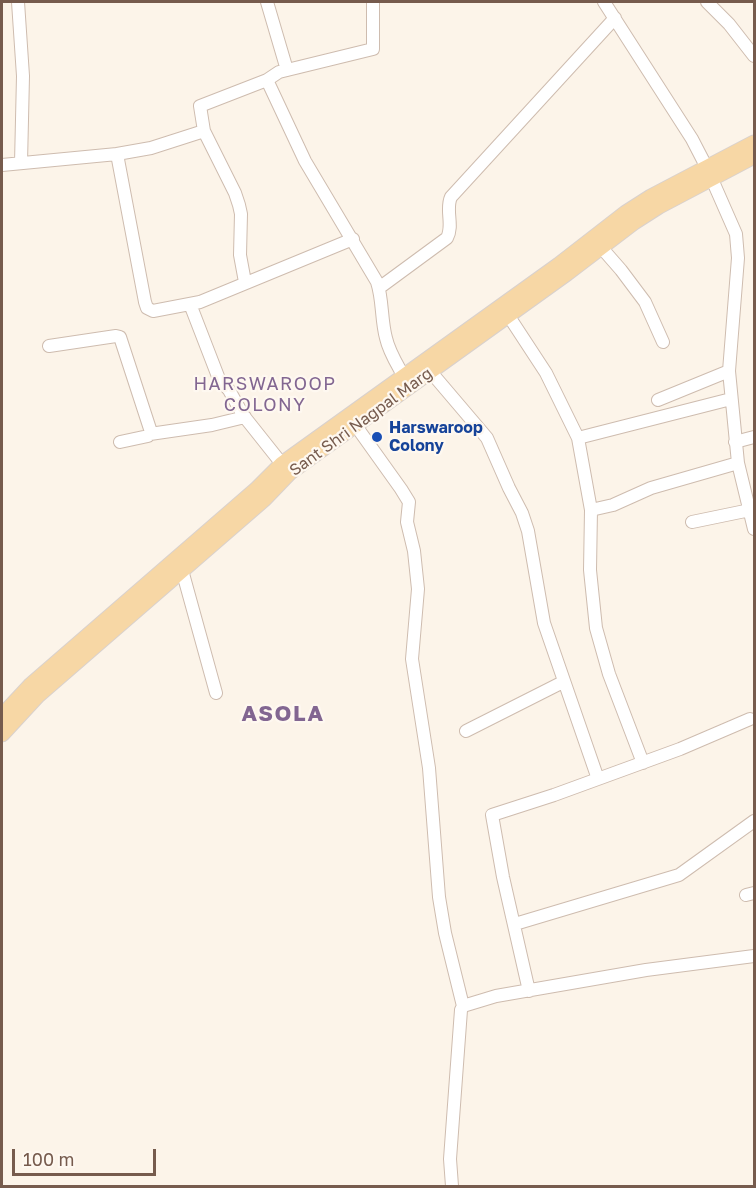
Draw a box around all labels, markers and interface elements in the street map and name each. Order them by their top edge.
street label: Sant Shri Nagpal Marg [286,364,436,480]
district label: HARSWAROOP COLONY [193,373,337,416]
place label: Harswaroop Colony [389,418,483,456]
marker: Harswaroop Colony [370,430,384,444]
district label: ASOLA [241,701,325,727]
scale bar [15,1137,159,1175]
text: 100 m [23,1148,74,1170]

